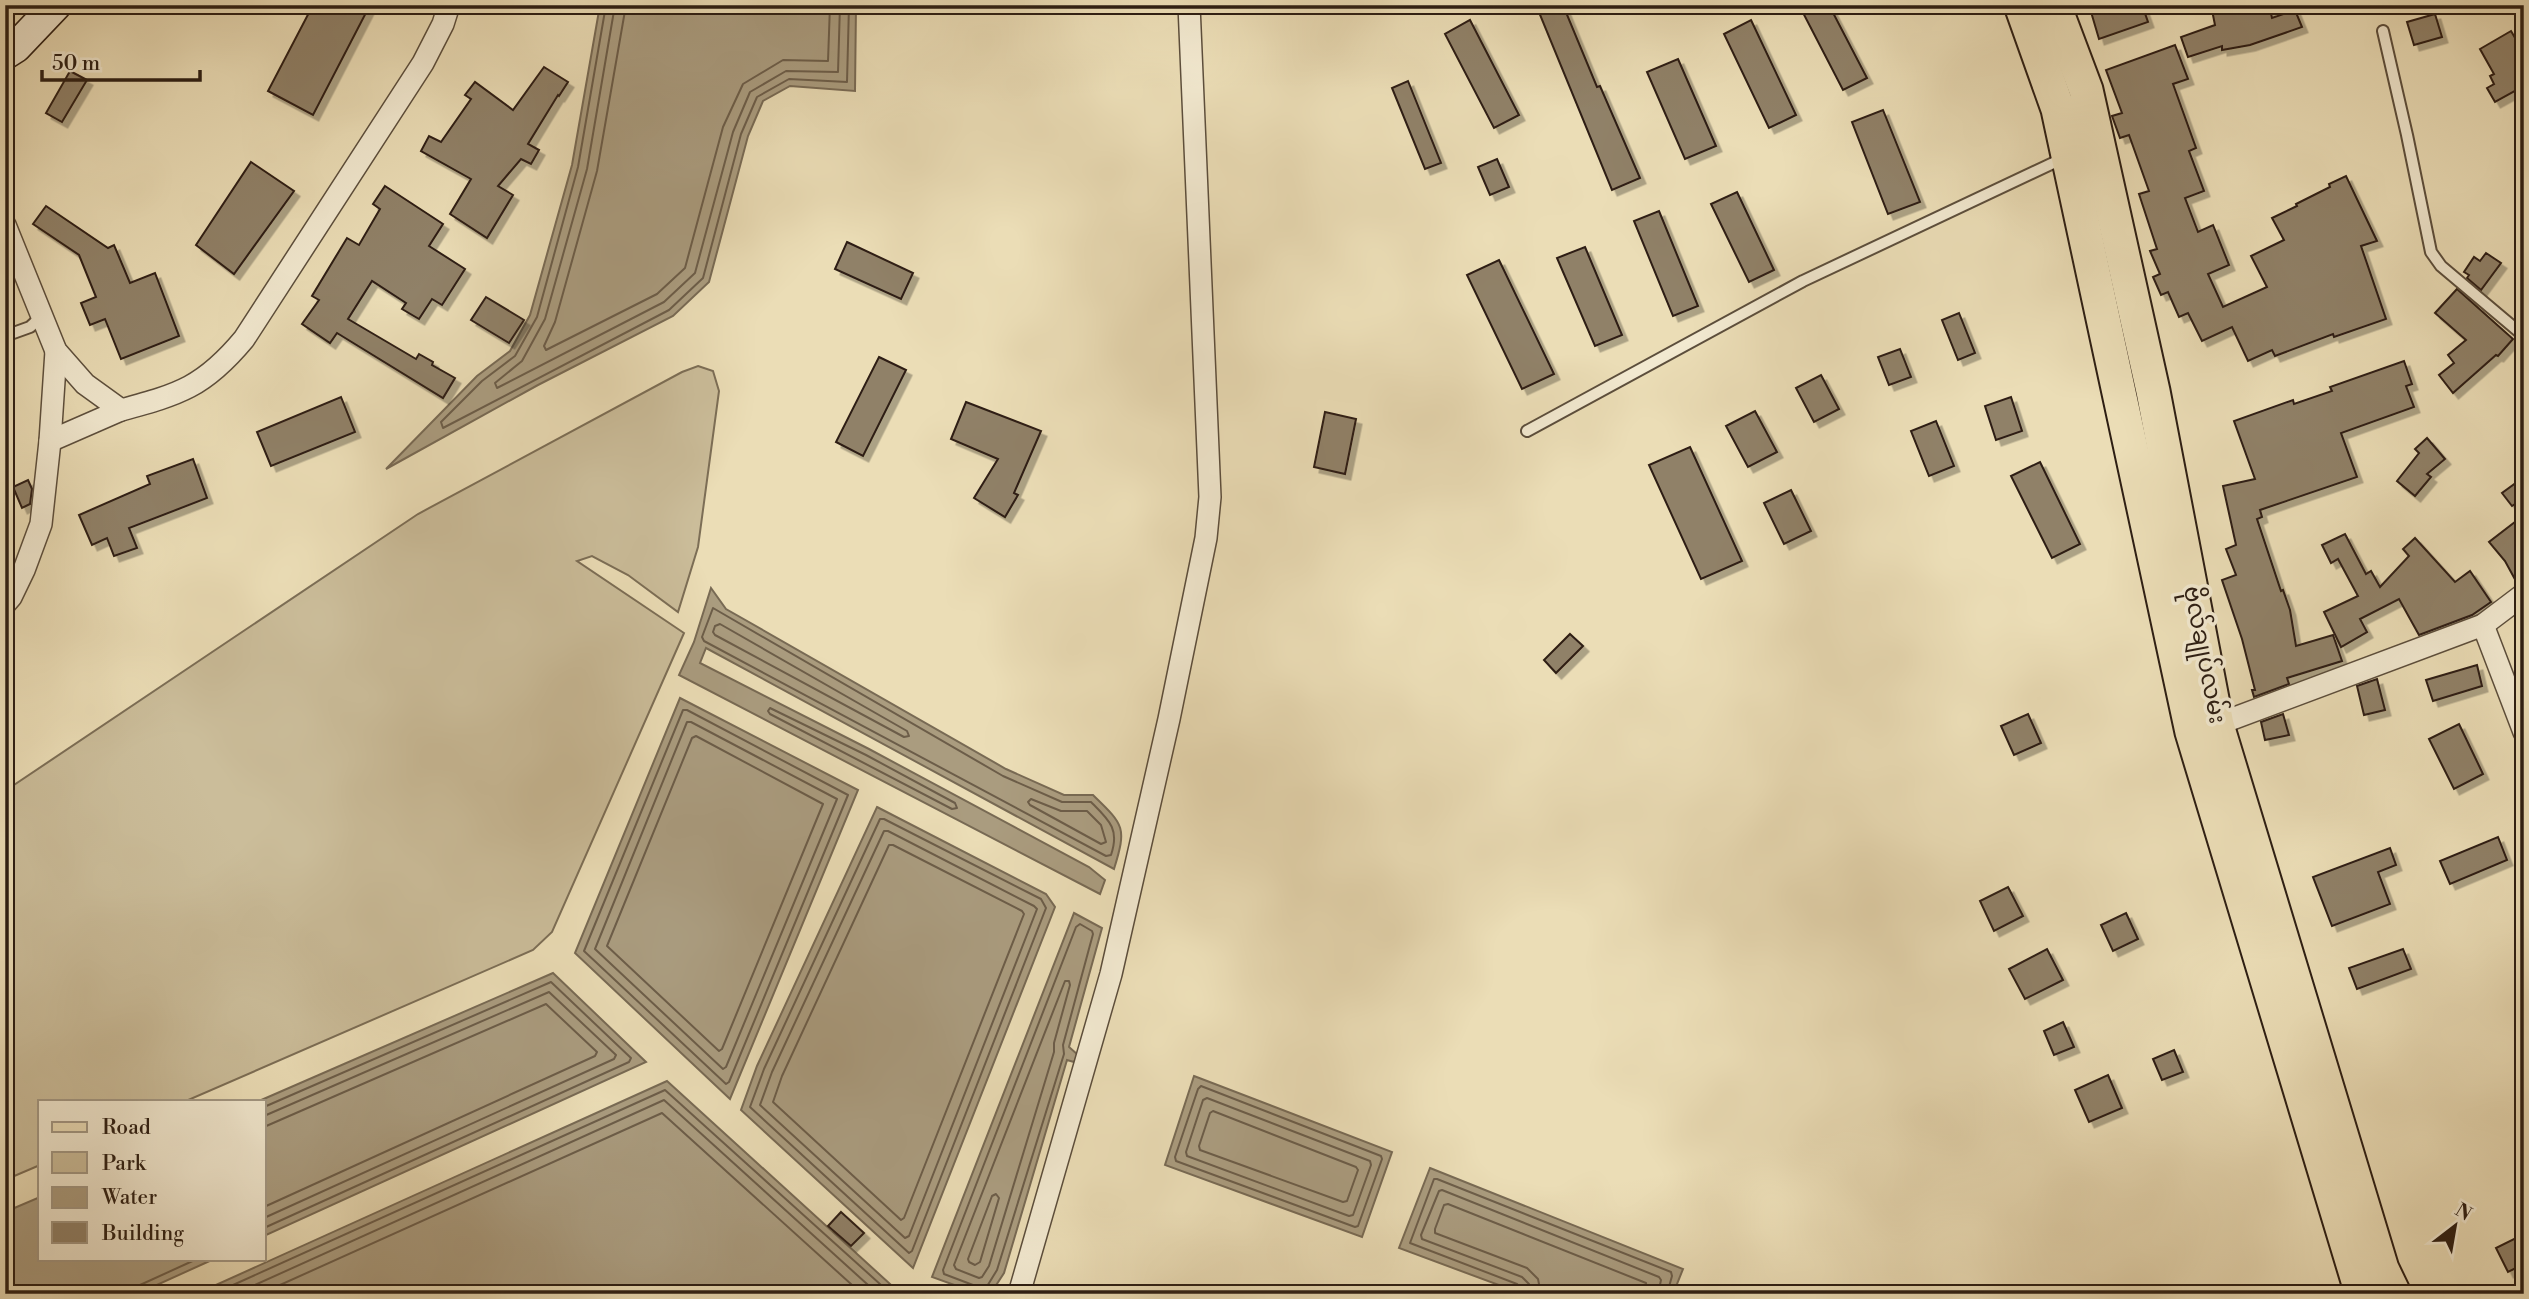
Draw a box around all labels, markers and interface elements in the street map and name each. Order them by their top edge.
scale bar [42,38,200,82]
text: 50 m [52,51,100,77]
street label: ဗိုလ်ချုပ်လမ်း [2173,583,2234,727]
legend [38,1100,266,1260]
text: Road [102,1115,151,1141]
text: Park [102,1151,147,1177]
text: Water [101,1185,157,1211]
north arrow [2420,1190,2490,1260]
text: N [2451,1198,2476,1226]
text: Building [101,1221,184,1247]

